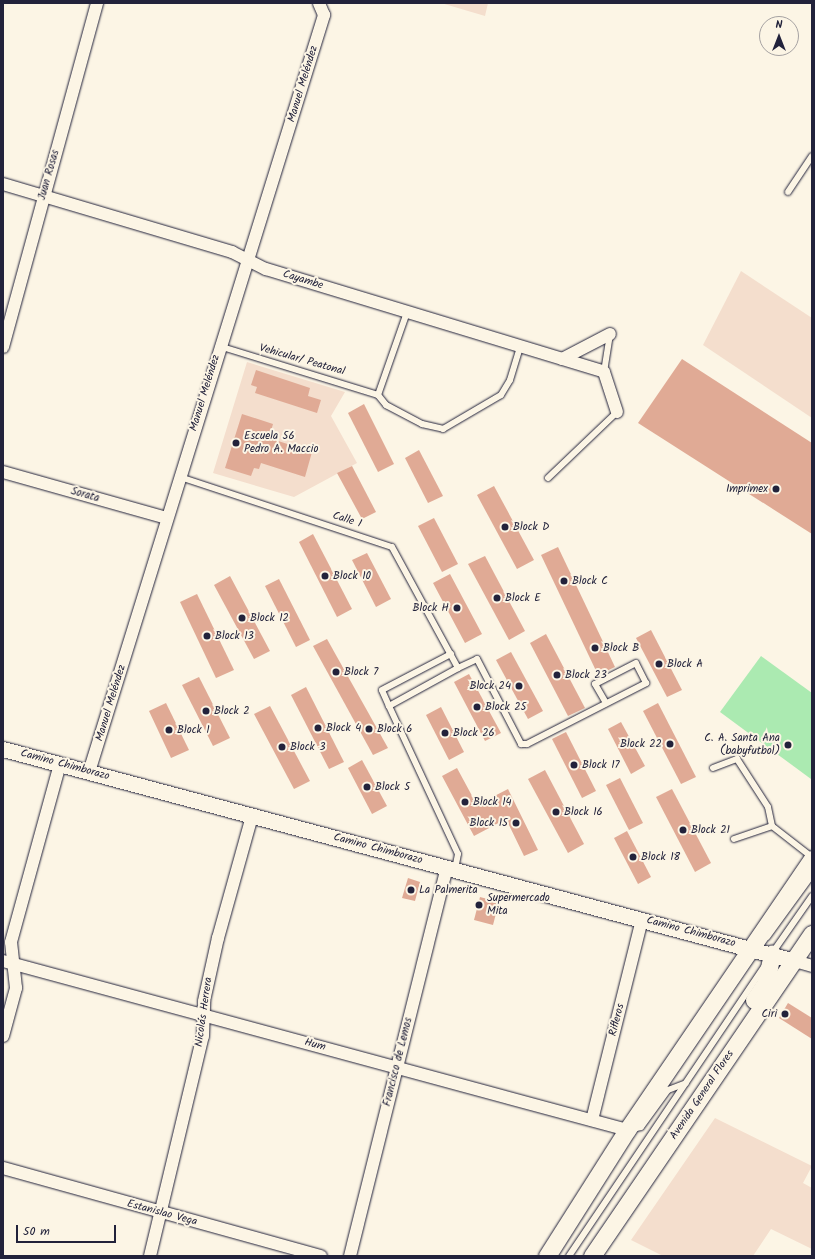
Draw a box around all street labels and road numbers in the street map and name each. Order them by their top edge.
street label: Manuel Meléndez [285,44,321,124]
street label: Juan Rosas [36,148,62,202]
street label: Cayambe [281,268,325,292]
street label: Vehicular/ Peatonal [258,341,346,379]
street label: Manuel Meléndez [187,353,223,433]
street label: Sorata [69,485,101,505]
street label: Calle 1 [331,509,363,531]
street label: Manuel Meléndez [93,663,129,743]
street label: Camino Chimborazo [19,747,111,783]
street label: Camino Chimborazo [332,831,424,867]
street label: Camino Chimborazo [645,914,737,950]
street label: Nicolás Herrera [193,976,215,1048]
street label: Rifleros [607,1002,627,1038]
street label: Francisco de Lemos [381,1016,415,1108]
street label: Hum [303,1036,327,1054]
street label: Avenida General Flores [667,1048,737,1142]
street label: Estanislao Vega [125,1197,199,1229]

